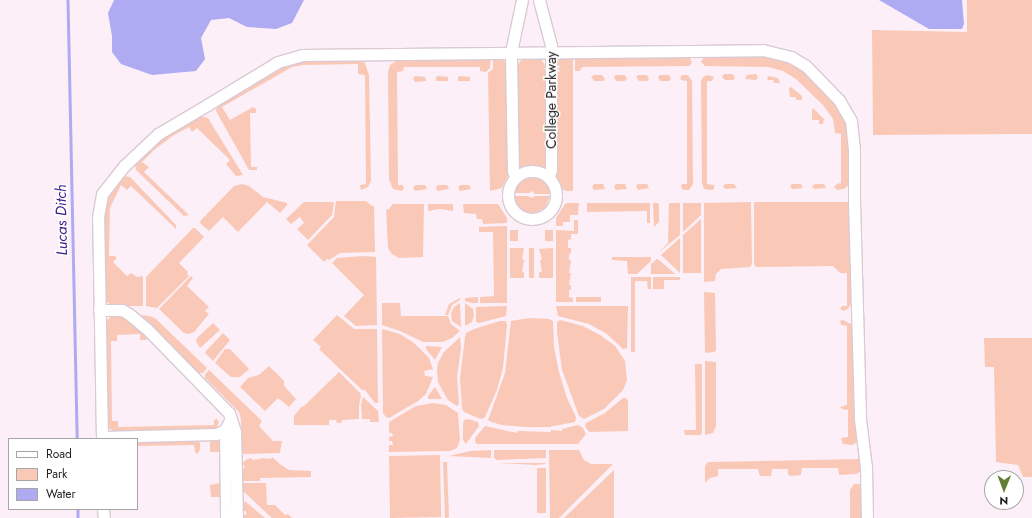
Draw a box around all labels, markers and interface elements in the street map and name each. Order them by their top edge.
street label: College Parkway [543,51,559,149]
water label: Lucas Ditch [52,184,72,256]
legend [8,438,138,510]
text: Road [46,445,72,463]
text: Park [46,465,67,483]
north arrow [984,470,1024,510]
text: Water [46,485,76,503]
text: N [999,493,1008,509]

